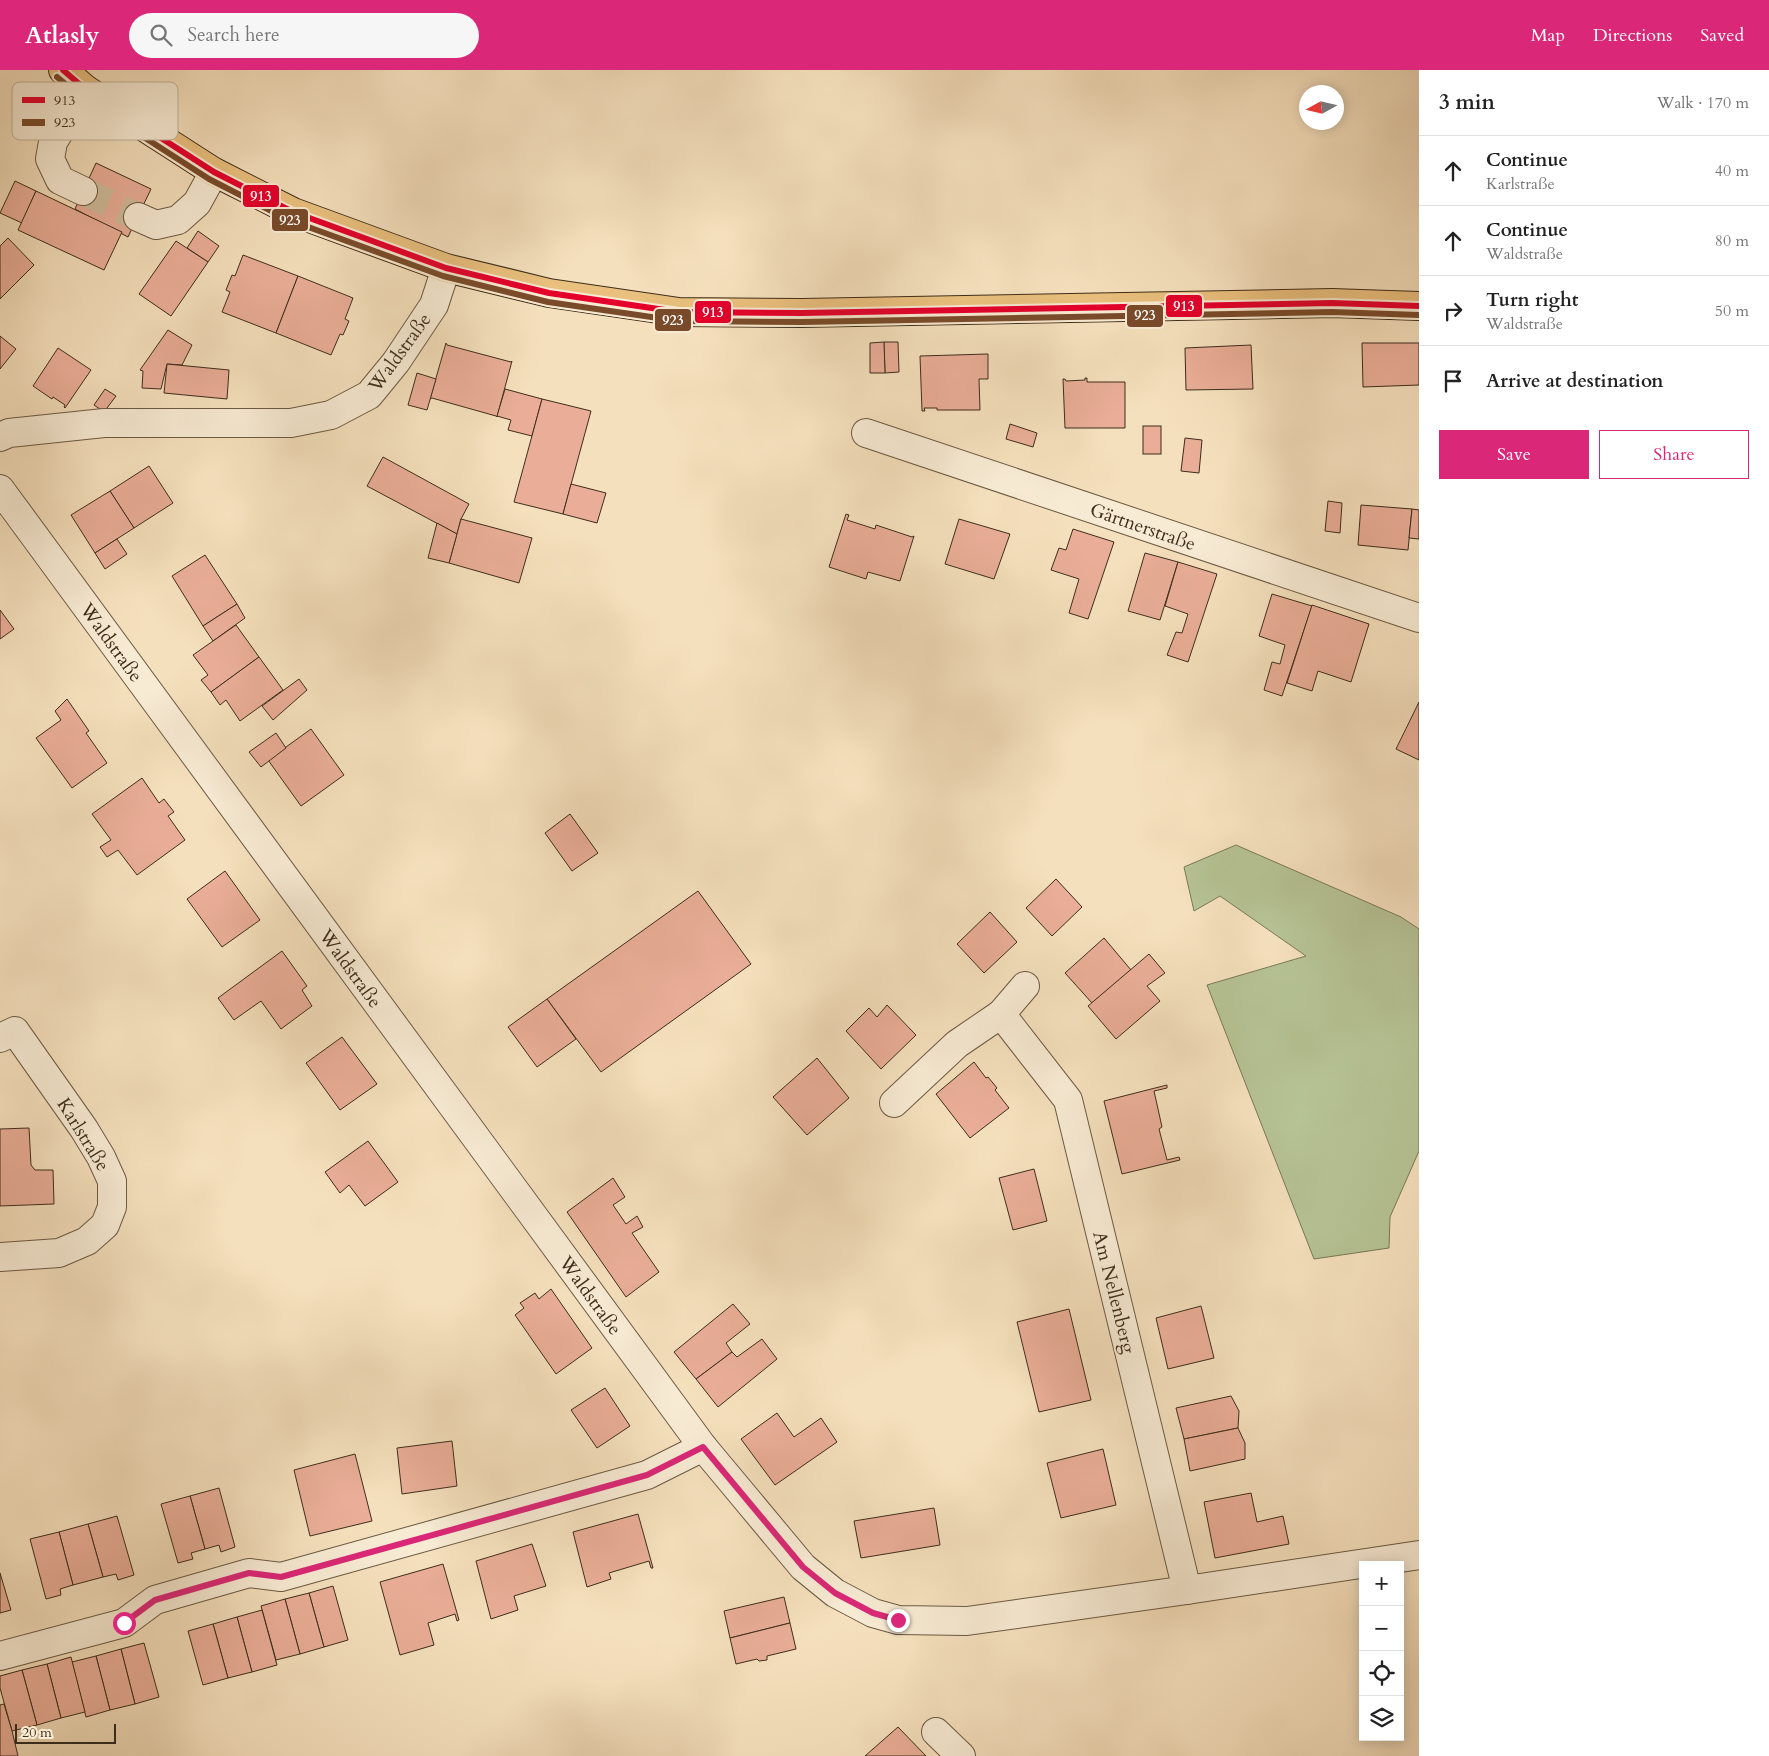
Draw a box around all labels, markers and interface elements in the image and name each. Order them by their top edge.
search box [129,13,479,58]
text: Atlasly [25,19,99,52]
icon: search [147,21,175,49]
text: Search here [187,22,280,48]
text: Map [1531,23,1565,48]
text: Directions [1593,23,1672,48]
text: Saved [1700,23,1744,48]
legend [12,82,178,140]
north arrow [1299,85,1344,130]
text: 3 min [1439,88,1495,117]
text: 913 [54,91,76,110]
text: Walk · 170 m [1657,92,1749,114]
text: 923 [54,113,76,132]
text: Continue [1486,147,1568,173]
icon: ahead [1439,157,1467,185]
text: 40 m [1715,160,1749,182]
text: Karlstraße [1486,173,1555,195]
line badge: 913 [242,184,280,208]
text: 913 [250,187,272,206]
line badge: 923 [271,208,309,232]
text: 923 [279,211,301,230]
text: Continue [1486,217,1568,243]
icon: ahead [1439,227,1467,255]
text: 80 m [1715,230,1749,252]
text: Waldstraße [1486,243,1563,265]
text: Turn right [1486,287,1578,313]
line badge: 913 [1165,294,1203,318]
text: 913 [1173,297,1195,316]
icon: right [1439,297,1467,325]
line badge: 913 [694,300,732,324]
text: 50 m [1715,300,1749,322]
text: 913 [702,303,724,322]
line badge: 923 [1126,304,1164,328]
text: 923 [1134,306,1156,325]
street label: Waldstraße [362,308,437,398]
line badge: 923 [654,308,692,332]
text: 923 [662,311,684,330]
text: Waldstraße [1486,313,1563,335]
icon: arrive [1439,367,1467,395]
text: Arrive at destination [1486,368,1663,394]
button: Save [1439,430,1589,479]
button: Share [1599,430,1749,479]
street label: Gärtnerstraße [1086,497,1199,557]
street label: Waldstraße [73,597,149,687]
street label: Waldstraße [312,923,388,1013]
street label: Karlstraße [51,1093,116,1176]
street label: Am Nellenberg [1086,1228,1142,1356]
street label: Waldstraße [552,1250,628,1340]
map controls [1359,1561,1404,1741]
button: + [1359,1561,1404,1606]
button: − [1359,1606,1404,1651]
route end [887,1609,910,1632]
route start [113,1612,136,1635]
button: locate [1359,1651,1404,1696]
button: layers [1359,1696,1404,1741]
scale bar [15,1721,116,1744]
text: 20 m [22,1723,52,1742]

